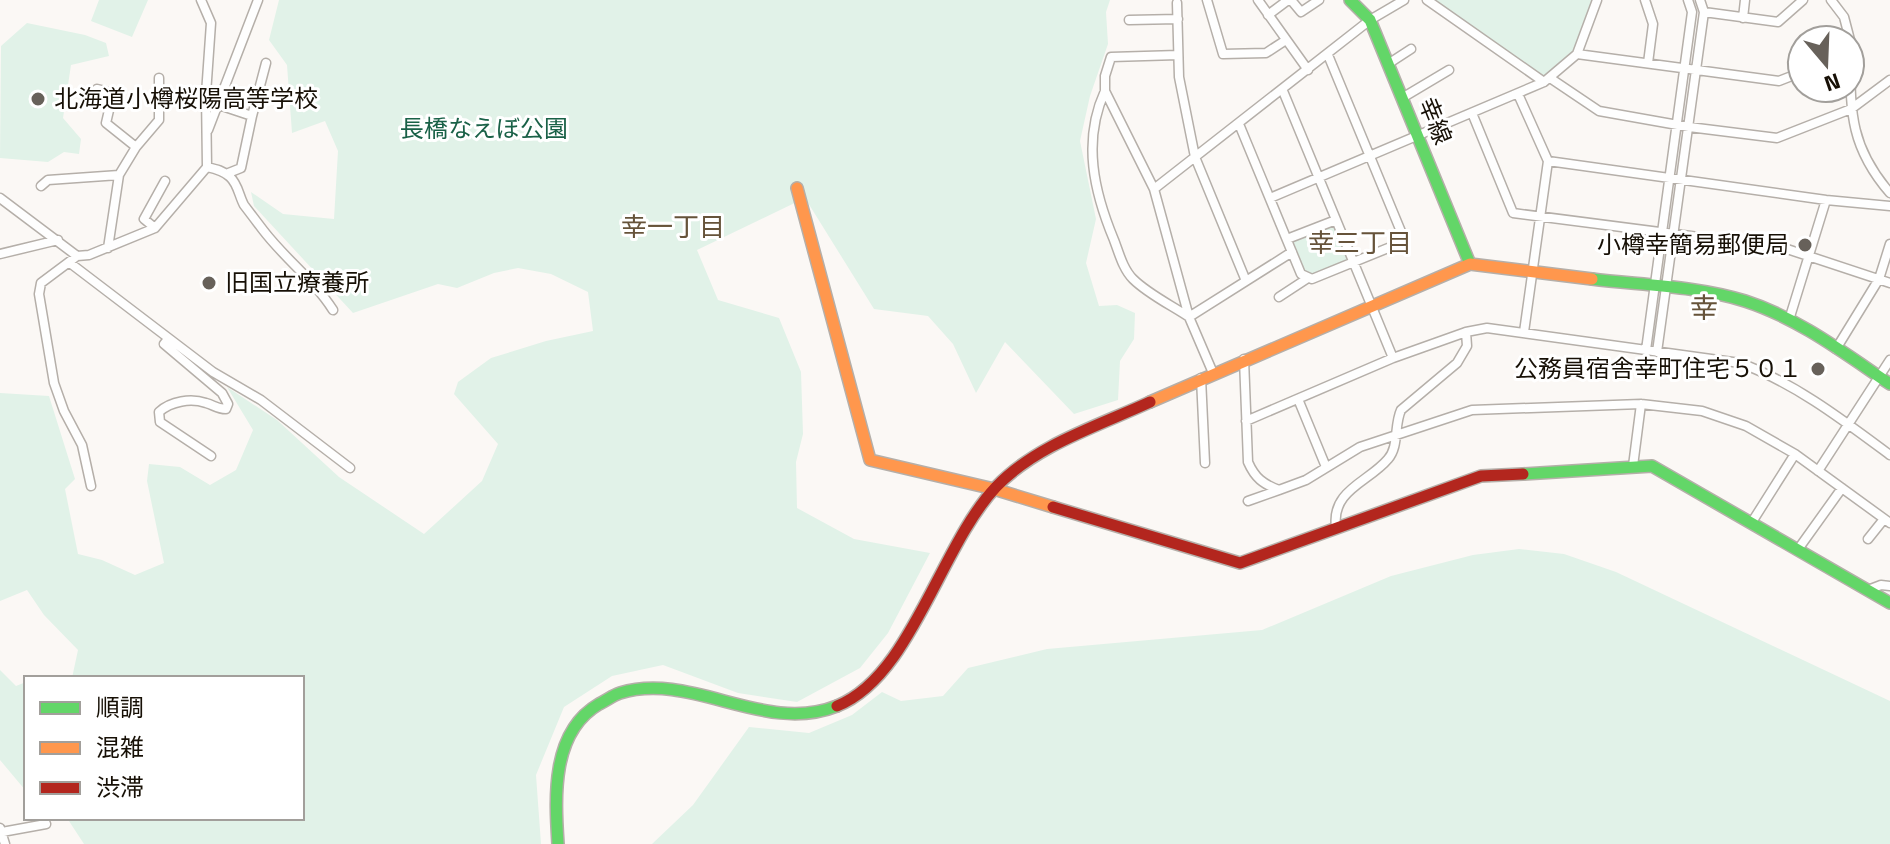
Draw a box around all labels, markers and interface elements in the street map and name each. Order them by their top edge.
north arrow [1786,24,1866,104]
text: N [1820,64,1845,101]
place label: 北海道小樽桜陽高等学校 [54,80,318,116]
marker: 北海道小樽桜陽高等学校 [29,90,47,108]
street label: 幸線 [1410,92,1462,150]
park label: 長橋なえぼ公園 [400,110,568,146]
district label: 幸一丁目 [621,207,725,246]
district label: 幸三丁目 [1308,223,1412,262]
place label: 小樽幸簡易郵便局 [1597,226,1789,262]
marker: 小樽幸簡易郵便局 [1796,236,1814,254]
place label: 旧国立療養所 [225,264,369,300]
marker: 旧国立療養所 [200,274,218,292]
district label: 幸 [1690,286,1718,329]
place label: 公務員宿舎幸町住宅５０１ [1514,350,1802,386]
marker: 公務員宿舎幸町住宅５０１ [1809,360,1827,378]
legend [24,676,304,820]
text: 順調 [96,689,144,725]
text: 混雑 [96,729,144,765]
text: 渋滞 [96,769,144,805]

